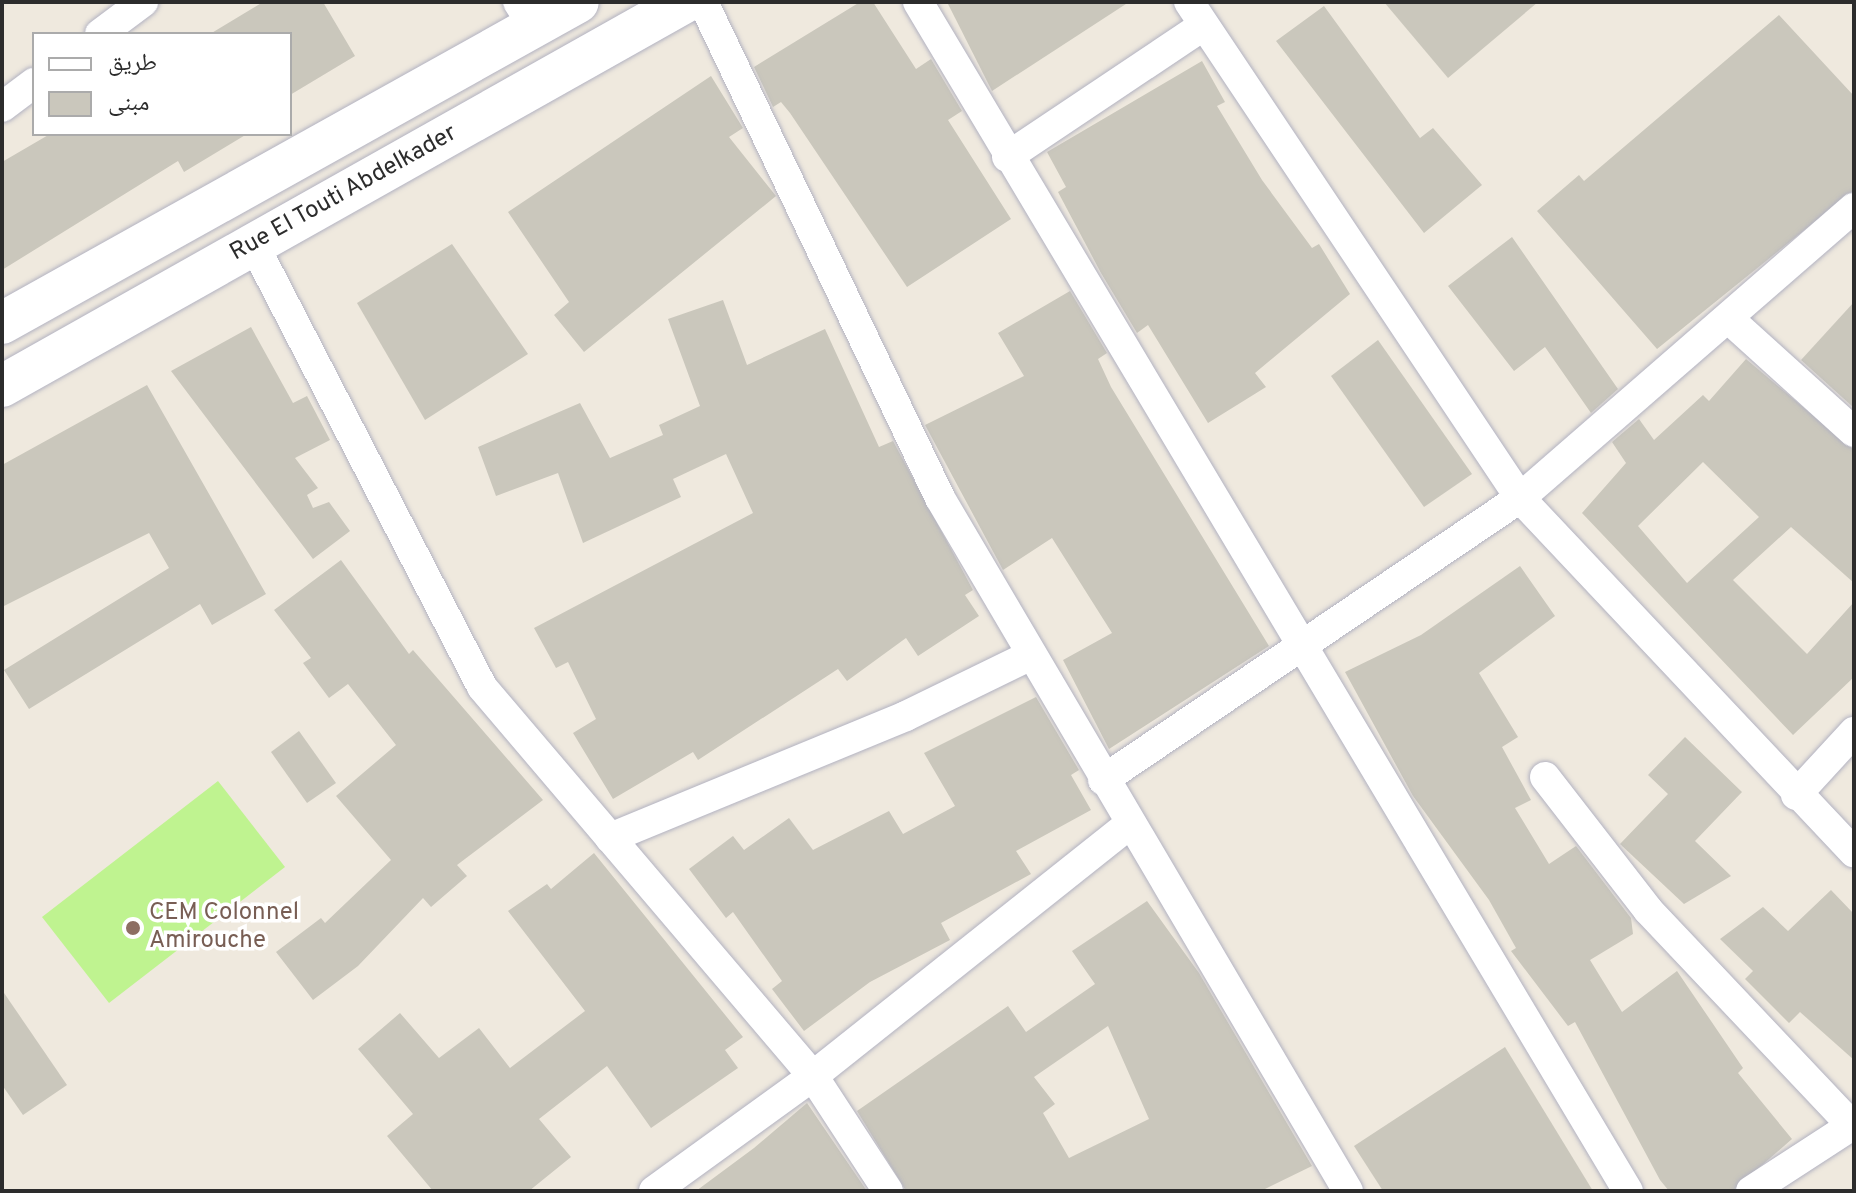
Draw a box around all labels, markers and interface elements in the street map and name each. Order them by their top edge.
legend [32,32,292,136]
text: طريق [108,49,157,79]
text: مبنى [108,89,149,119]
street label: Rue El Touti Abdelkader [225,119,463,269]
place label: CEM Colonnel Amirouche [149,900,299,956]
marker: CEM Colonnel Amirouche [124,919,142,937]

